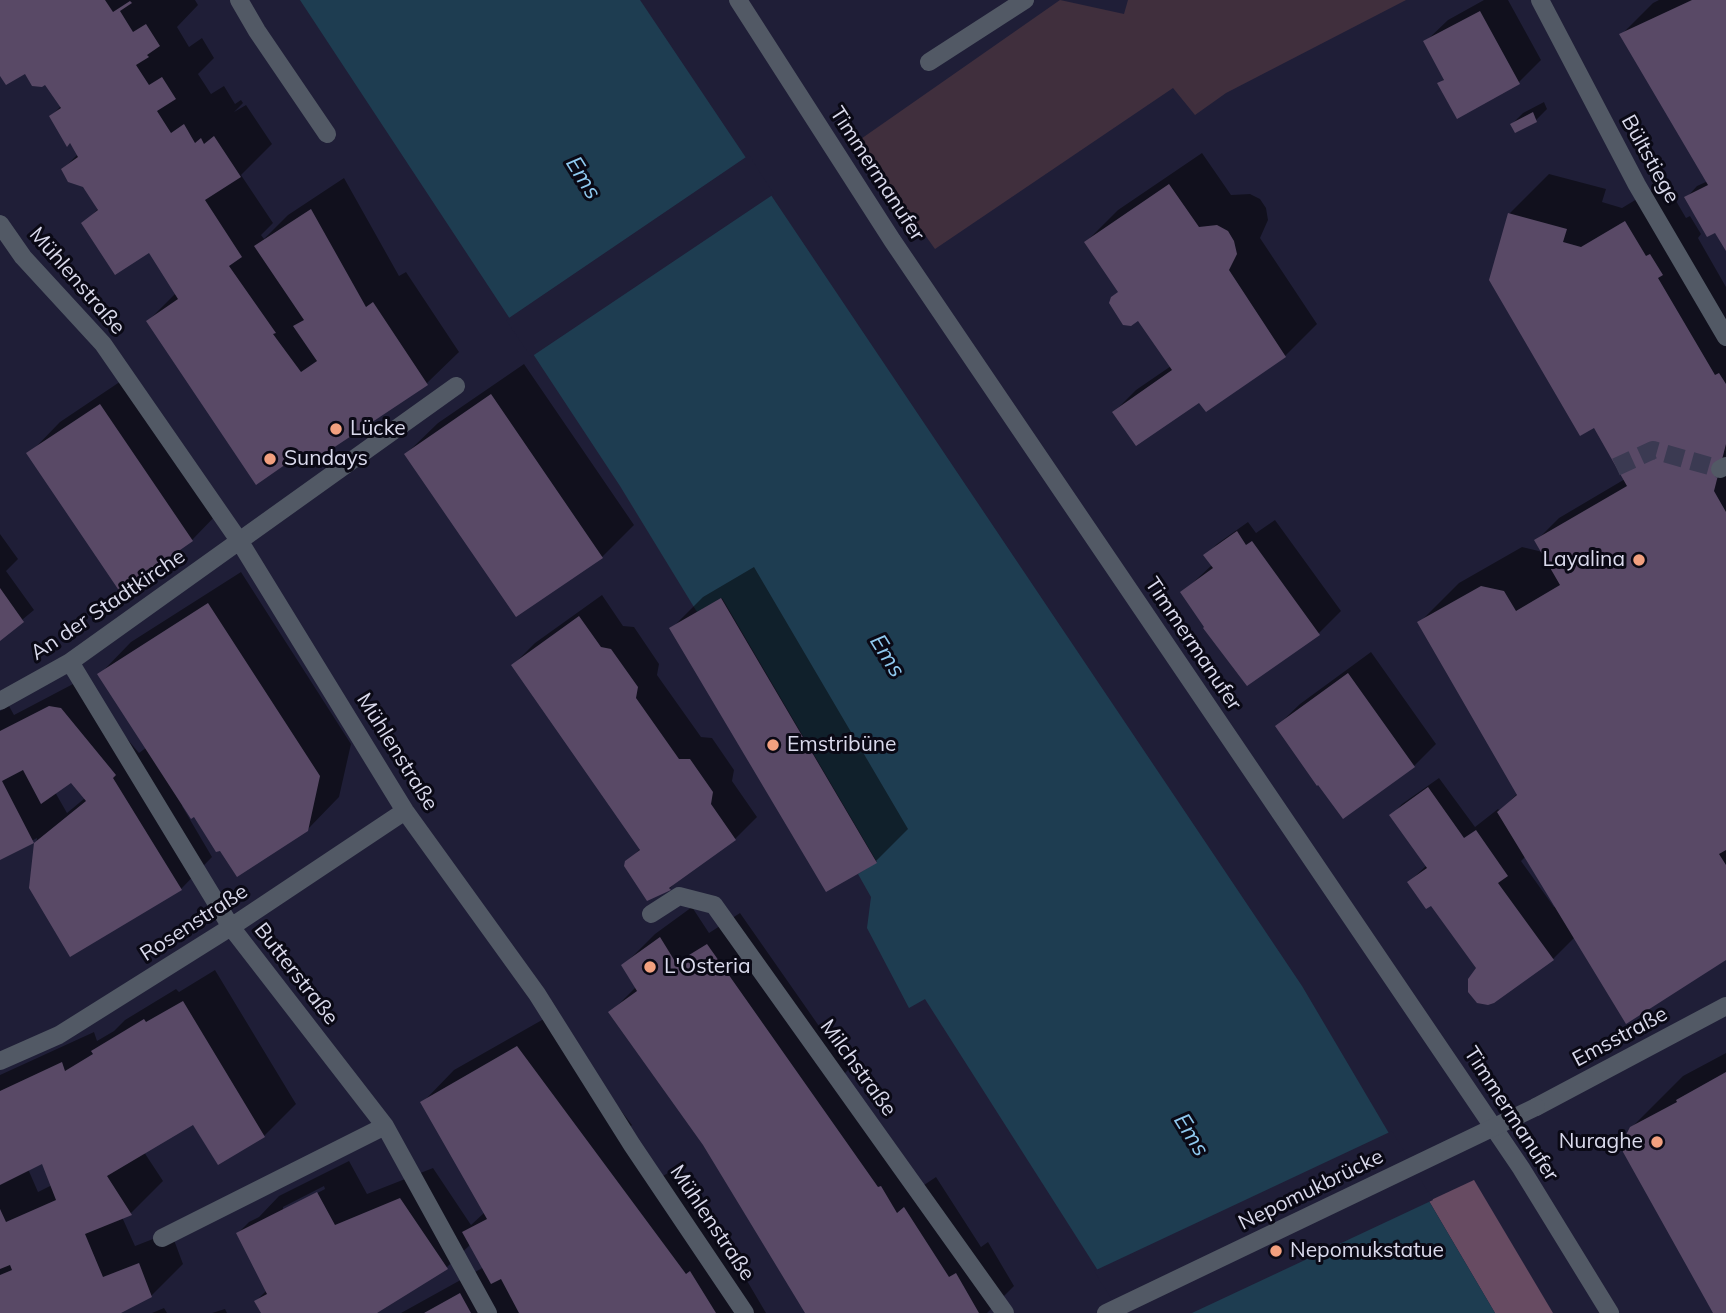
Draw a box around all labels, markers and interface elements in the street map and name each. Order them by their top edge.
street label: Timmermanufer [824,102,930,246]
street label: Bültstiege [1615,111,1685,207]
water label: Ems [559,152,607,204]
street label: Mühlenstraße [24,222,130,340]
place label: Lücke [350,416,406,442]
marker: Lücke [328,421,344,437]
place label: Sundays [284,446,368,472]
marker: Sundays [262,451,278,467]
street label: An der Stadtkirche [26,544,190,666]
place label: Layalina [1543,547,1625,573]
marker: Layalina [1631,552,1647,568]
street label: Timmermanufer [1139,573,1247,715]
water label: Ems [863,630,911,682]
street label: Mühlenstraße [351,689,443,815]
place label: Emstribüne [787,732,897,758]
marker: Emstribüne [765,737,781,753]
street label: Rosenstraße [136,879,252,967]
street label: Butterstraße [248,918,344,1030]
place label: L'Osteria [664,954,750,980]
marker: L'Osteria [642,959,658,975]
street label: Emsstraße [1568,1002,1672,1072]
street label: Milchstraße [815,1015,901,1121]
street label: Timmermanufer [1458,1042,1564,1186]
water label: Ems [1167,1109,1215,1161]
place label: Nuraghe [1559,1129,1643,1155]
marker: Nuraghe [1649,1134,1665,1150]
street label: Nepomukbrücke [1235,1144,1387,1236]
street label: Mühlenstraße [664,1161,760,1285]
place label: Nepomukstatue [1290,1238,1444,1264]
marker: Nepomukstatue [1268,1243,1284,1259]

